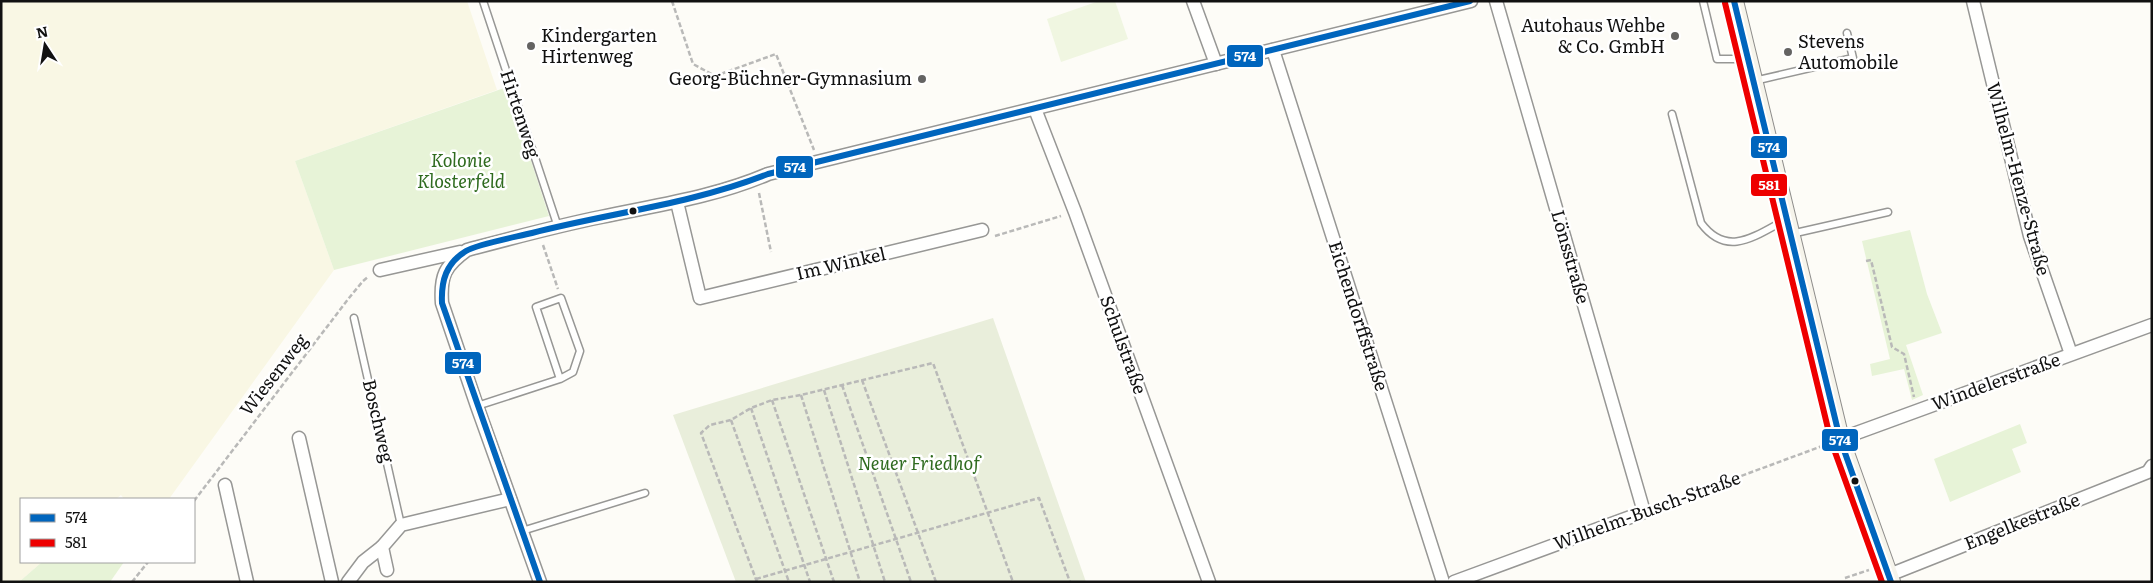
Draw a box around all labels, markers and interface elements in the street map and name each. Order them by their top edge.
place label: Autohaus Wehbe & Co. GmbH [1521,11,1665,59]
north arrow [20,20,70,70]
text: N [34,20,50,42]
place label: Kindergarten Hirtenweg [541,21,657,69]
place label: Stevens Automobile [1798,27,1898,75]
marker: Autohaus Wehbe & Co. GmbH [1669,30,1681,42]
marker: Kindergarten Hirtenweg [525,40,537,52]
line badge: 574 [1226,44,1264,68]
text: 574 [1234,45,1257,65]
marker: Stevens Automobile [1782,46,1794,58]
place label: Georg-Büchner-Gymnasium [669,64,912,91]
street label: Hirtenweg [494,66,549,162]
marker: Georg-Büchner-Gymnasium [916,73,928,85]
street label: Wilhelm-Henze-Straße [1981,79,2058,278]
line badge: 574 [1750,135,1788,159]
text: 574 [1758,136,1781,156]
park label: Kolonie Klosterfeld [417,146,506,194]
line badge: 574 [775,155,814,179]
text: 574 [784,156,807,176]
line badge: 581 [1750,173,1788,197]
text: 581 [1758,174,1780,194]
unlabelled marker [628,206,638,216]
street label: Lönsstraße [1545,207,1598,307]
street label: Eichendorffstraße [1322,237,1396,394]
street label: Im Winkel [793,239,888,286]
street label: Schulstraße [1094,291,1155,398]
street label: Wiesenweg [232,327,314,421]
street label: Windelerstraße [1927,345,2064,416]
line badge: 574 [444,351,482,375]
text: 574 [452,352,475,372]
street label: Boschweg [357,376,402,466]
line badge: 574 [1821,428,1859,452]
text: 574 [1829,429,1852,449]
park label: Neuer Friedhof [858,449,982,476]
street label: Wilhelm-Busch-Straße [1549,463,1744,556]
unlabelled marker [1850,476,1860,486]
street label: Engelkestraße [1960,485,2083,556]
legend [20,498,195,563]
text: 574 [65,505,87,528]
text: 581 [65,530,87,553]

